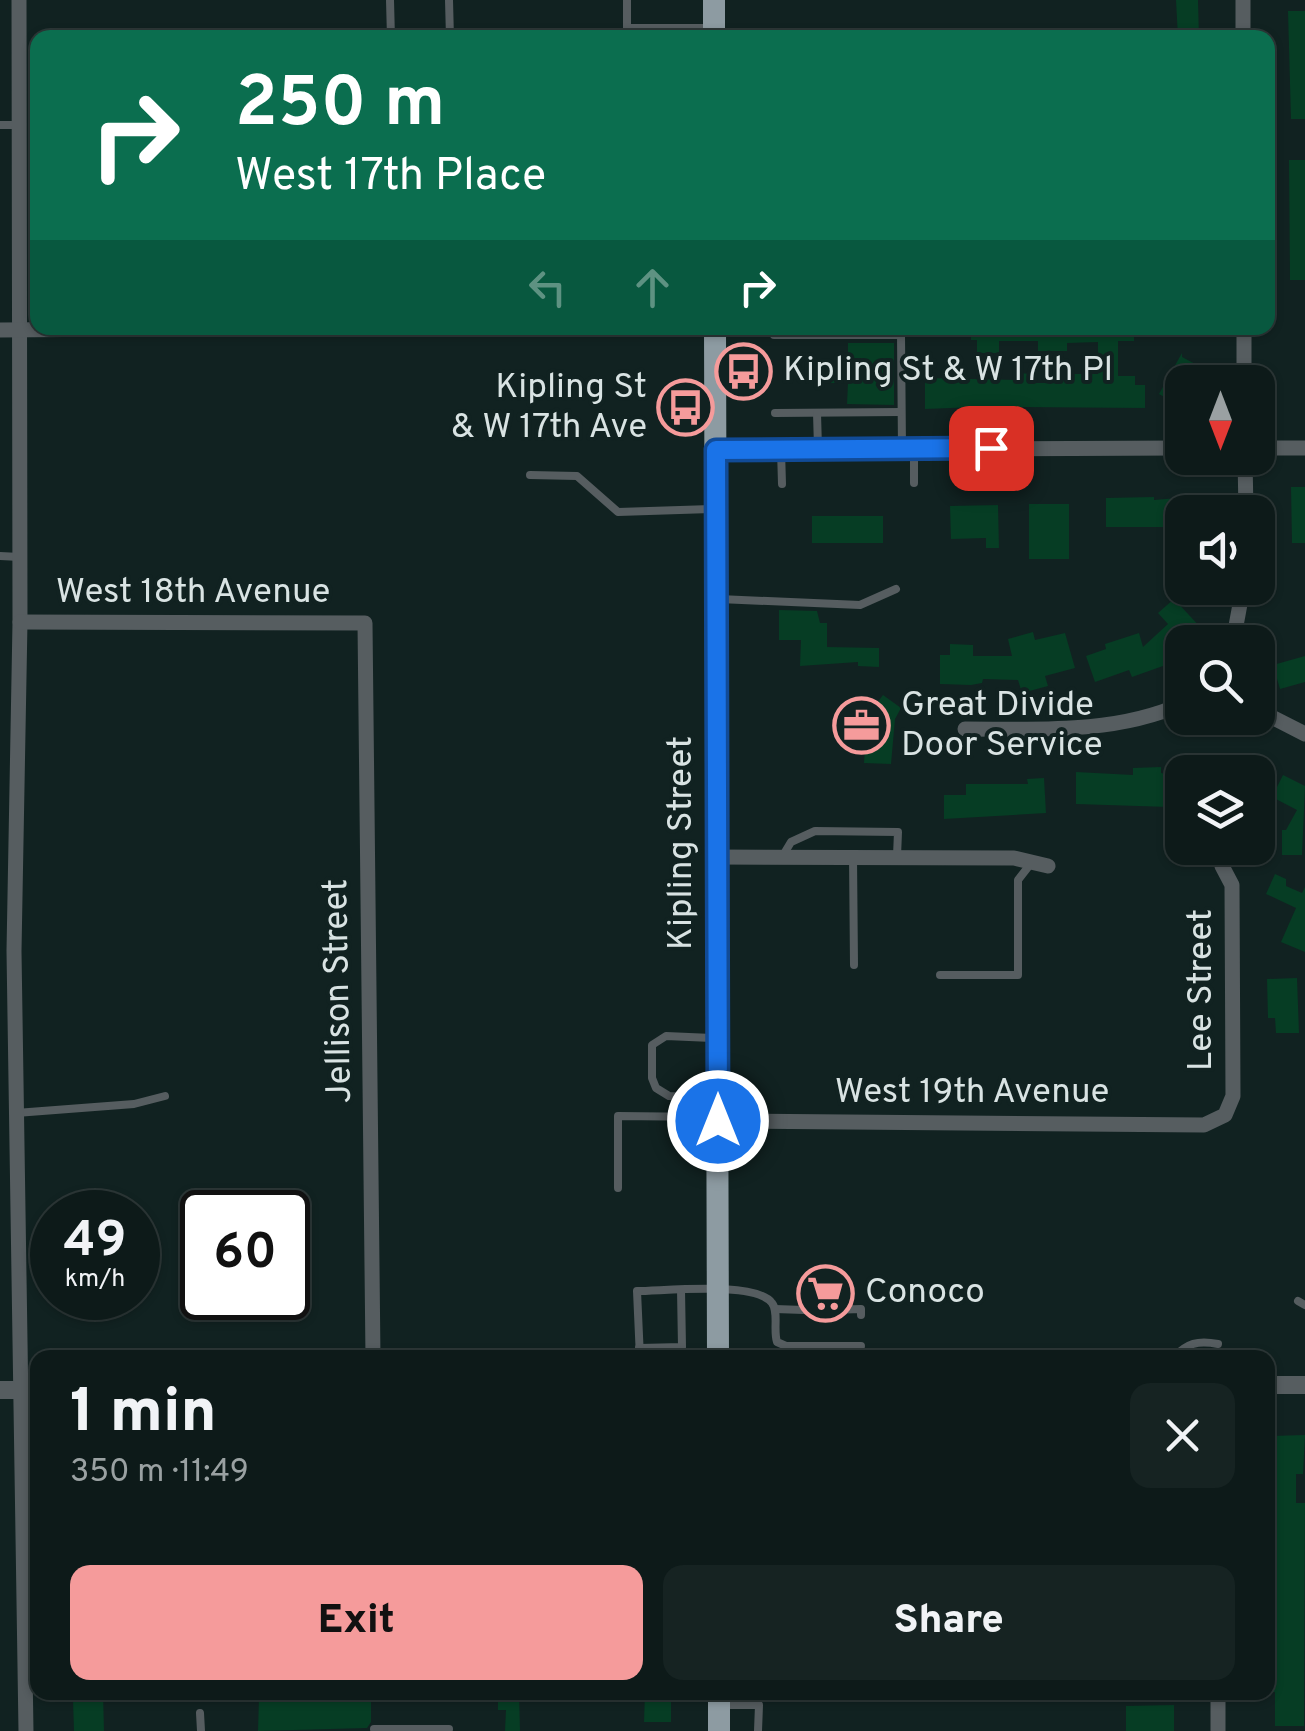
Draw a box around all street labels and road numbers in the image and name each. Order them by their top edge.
street label: West 18th Avenue [56,571,330,615]
street label: Kipling Street [660,736,704,950]
street label: Jellison Street [315,878,363,1104]
street label: Lee Street [1180,909,1224,1071]
street label: West 19th Avenue [835,1071,1109,1115]

